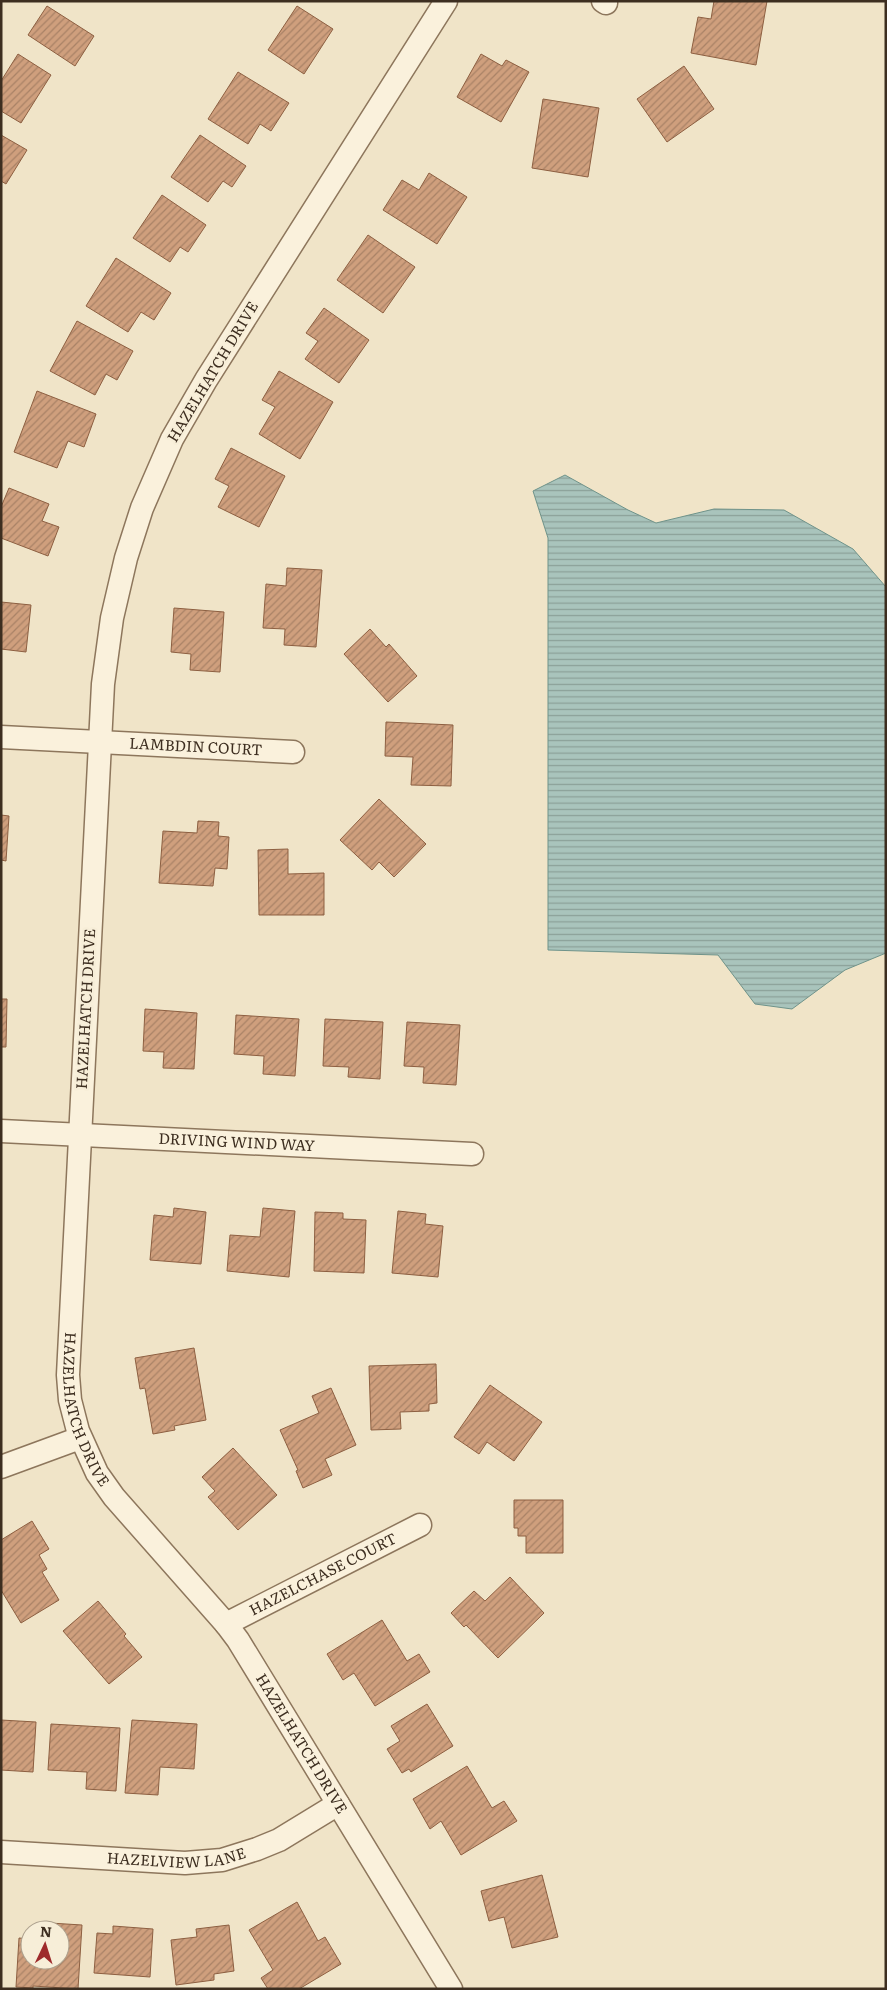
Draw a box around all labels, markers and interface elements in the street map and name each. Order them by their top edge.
street label: HAZELHATCH DRIVE [160,296,263,446]
street label: LAMBDIN COURT [129,731,263,760]
street label: HAZELHATCH DRIVE [69,928,100,1090]
street label: DRIVING WIND WAY [158,1126,316,1156]
street label: HAZELHATCH DRIVE [58,1332,116,1491]
street label: HAZELCHASE COURT [245,1526,400,1620]
street label: HAZELHATCH DRIVE [251,1668,354,1818]
street label: HAZELVIEW LANE [106,1840,248,1873]
north arrow [20,1920,70,1970]
text: N [39,1921,53,1941]

